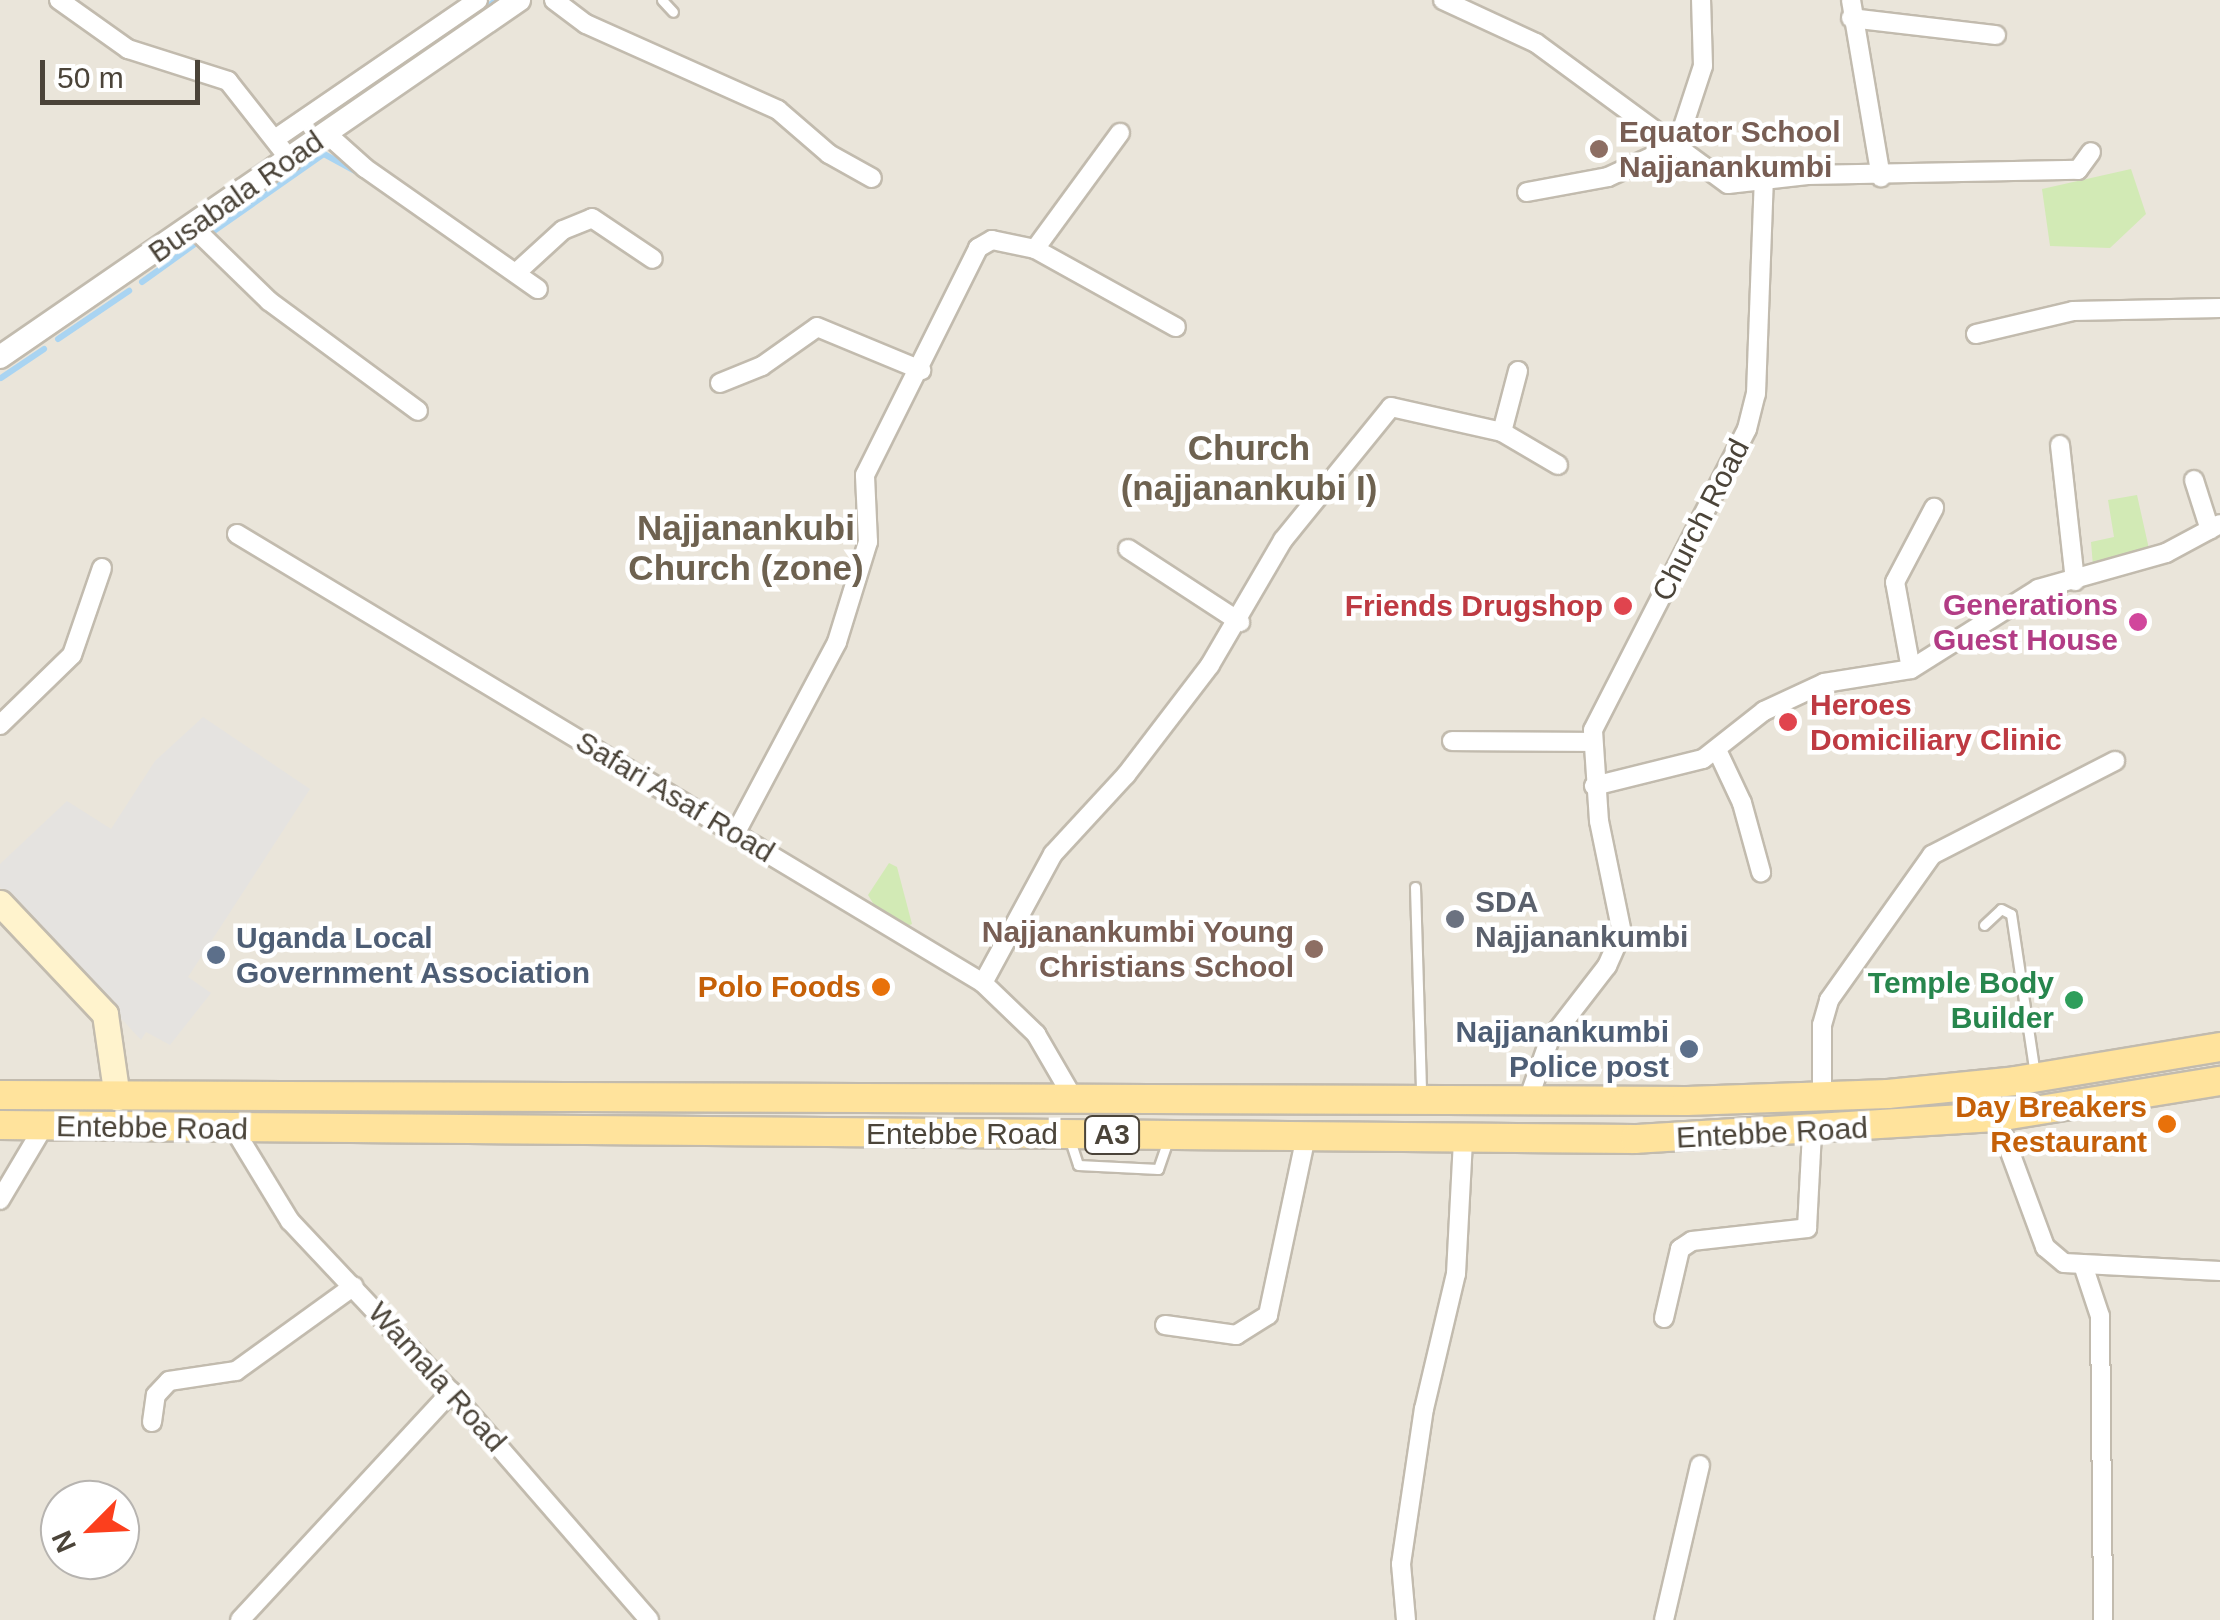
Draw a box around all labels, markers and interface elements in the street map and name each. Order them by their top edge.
scale bar [45,40,205,102]
text: 50 m [57,61,124,94]
place label: Equator School Najjanankumbi [1619,114,1841,184]
street label: Busabala Road [142,123,330,271]
marker: Equator School Najjanankumbi [1588,138,1610,160]
district label: Church (najjanankubi I) [1121,427,1377,509]
street label: Church Road [1645,433,1757,607]
district label: Najjanankubi Church (zone) [628,507,864,589]
place label: Generations Guest House [1933,587,2118,658]
place label: Friends Drugshop [1345,588,1603,624]
marker: Friends Drugshop [1612,595,1634,617]
marker: Generations Guest House [2127,611,2149,633]
place label: Heroes Domiciliary Clinic [1810,687,2062,758]
marker: Heroes Domiciliary Clinic [1775,709,1801,735]
street label: Safari Asaf Road [569,723,781,871]
place label: SDA Najjanankumbi [1475,884,1688,954]
marker: SDA Najjanankumbi [1444,908,1466,930]
place label: Najjanankumbi Young Christians School [981,914,1294,984]
place label: Uganda Local Government Association [236,920,591,990]
marker: Najjanankumbi Young Christians School [1303,938,1325,960]
marker: Uganda Local Government Association [205,944,227,966]
place label: Temple Body Builder [1868,965,2054,1036]
place label: Polo Foods [698,969,861,1005]
marker: Polo Foods [870,976,892,998]
marker: Temple Body Builder [2063,989,2085,1011]
place label: Najjanankumbi Police post [1456,1014,1669,1084]
marker: Najjanankumbi Police post [1678,1038,1700,1060]
place label: Day Breakers Restaurant [1955,1089,2147,1160]
street label: Entebbe Road [56,1108,248,1148]
street label: Entebbe Road [1675,1110,1869,1156]
road number: A3 [1082,1112,1142,1158]
marker: Day Breakers Restaurant [2156,1113,2178,1135]
street label: Entebbe Road [866,1116,1058,1152]
street label: Wamala Road [360,1295,514,1459]
north arrow [40,1480,140,1580]
text: N [46,1526,82,1557]

